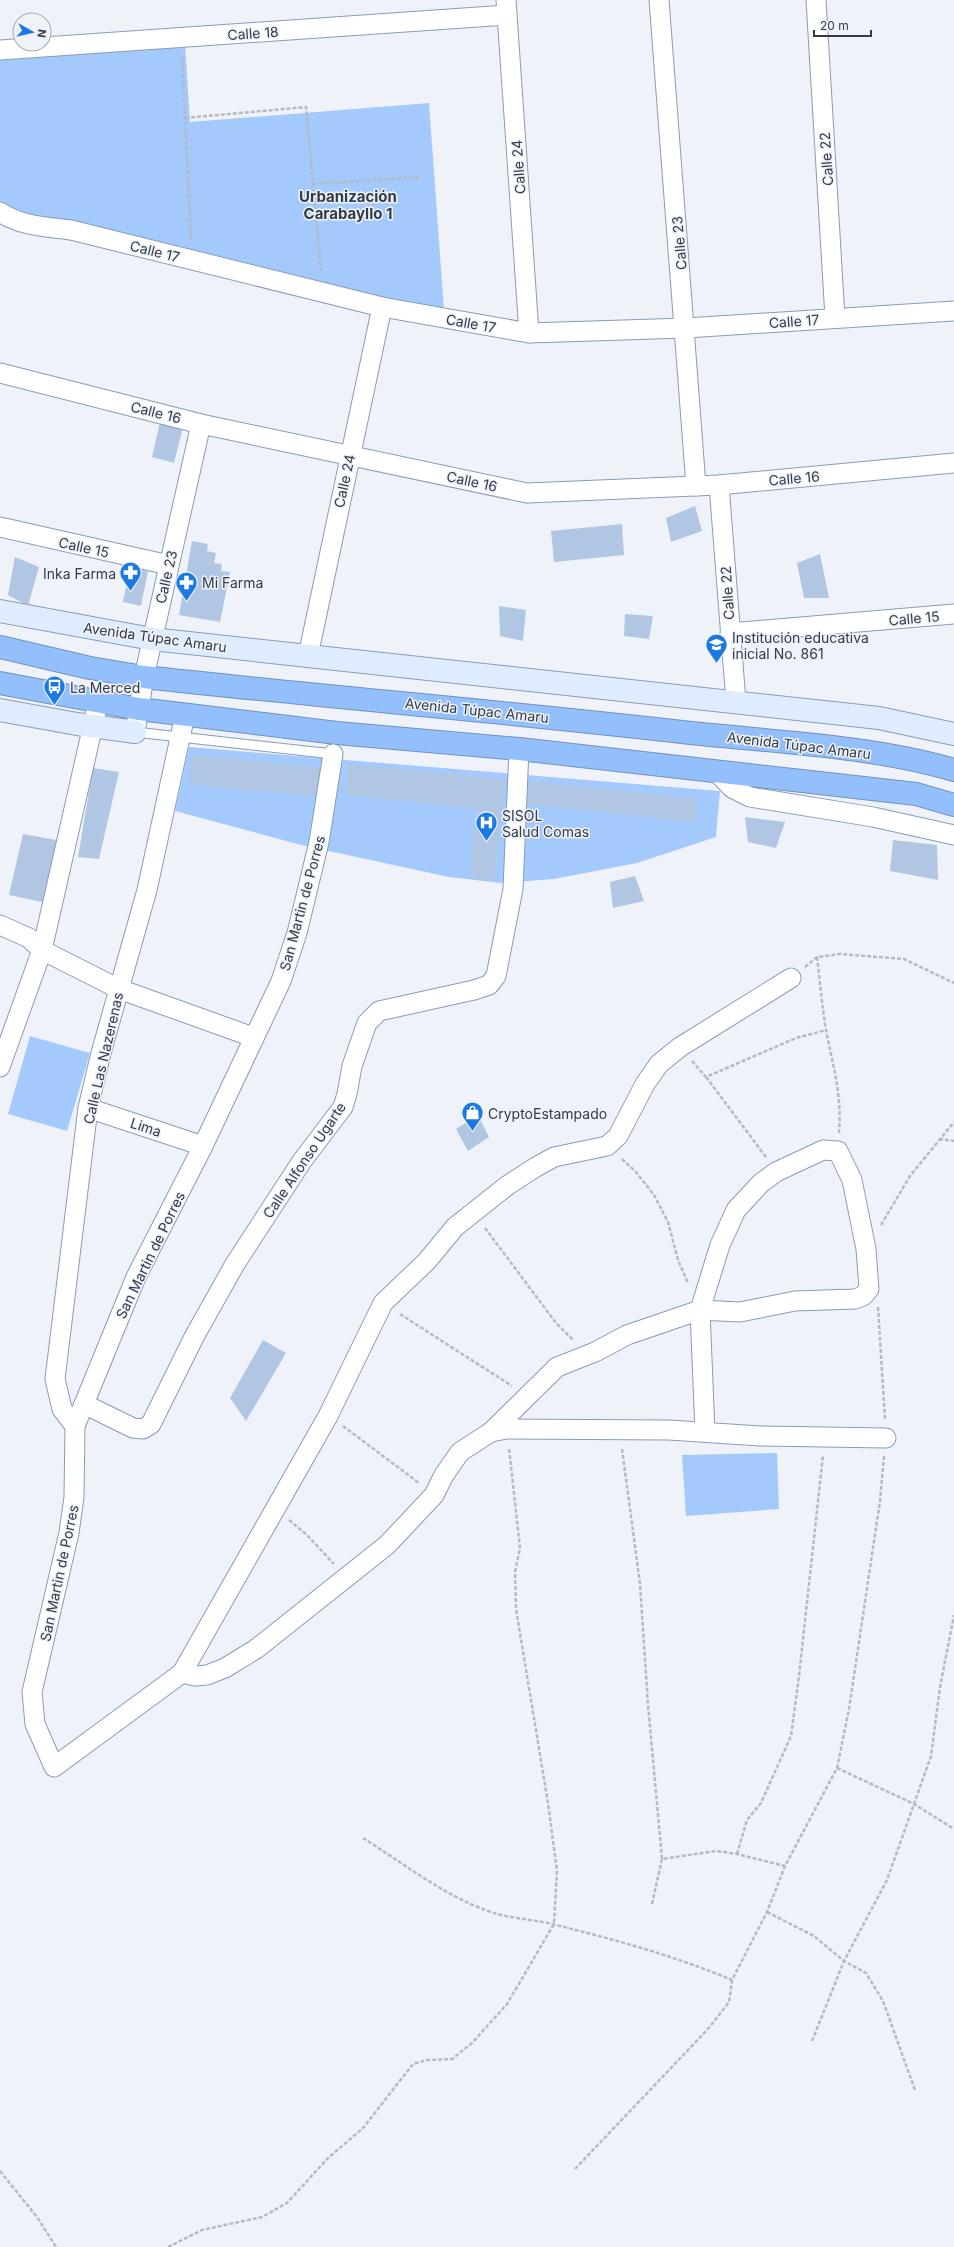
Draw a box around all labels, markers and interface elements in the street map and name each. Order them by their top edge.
north arrow [12,12,52,52]
scale bar [814,12,871,38]
text: 20 m [820,18,849,33]
street label: Calle 18 [227,23,279,43]
text: N [34,28,49,39]
street label: Calle 22 [816,131,836,187]
street label: Calle 24 [508,139,528,195]
district label: Urbanización Carabayllo 1 [299,187,397,223]
street label: Calle 23 [668,215,690,271]
street label: Calle 17 [128,237,182,265]
street label: Calle 17 [445,310,497,336]
street label: Calle 17 [768,311,820,331]
street label: Calle 16 [129,398,183,426]
street label: Calle 24 [330,453,358,509]
street label: Calle 16 [445,467,499,495]
street label: Calle 16 [768,467,820,489]
street label: Calle 15 [57,533,111,561]
street label: Calle 23 [152,549,180,605]
pharmacy icon: Inka Farma [118,560,144,593]
place label: Inka Farma [43,565,116,582]
street label: Calle 22 [717,565,737,621]
pharmacy icon: Mi Farma [174,569,200,602]
place label: Mi Farma [202,574,263,591]
street label: Calle 15 [888,607,940,629]
street label: Avenida Túpac Amaru [82,619,228,655]
place label: Institución educativa inicial No. 861 [732,629,869,662]
school or university icon: Institución educativa inicial No. 861 [703,632,729,665]
bus stop icon: La Merced [42,674,68,707]
place label: La Merced [70,679,140,696]
street label: Avenida Túpac Amaru [404,694,550,726]
street label: Avenida Túpac Amaru [726,728,872,762]
place label: SISOL Salud Comas [502,807,589,840]
hospital icon: SISOL Salud Comas [473,810,499,843]
street label: San Martin de Porres [276,834,328,972]
street label: Calle Las Nazerenas [80,990,126,1126]
street label: Calle Alfonso Ugarte [259,1099,349,1221]
shop icon: CryptoEstampado [460,1100,486,1133]
place label: CryptoEstampado [488,1105,607,1122]
street label: Lima [128,1114,164,1140]
street label: San Martin de Porres [112,1189,188,1321]
street label: San Martin de Porres [36,1503,82,1643]

